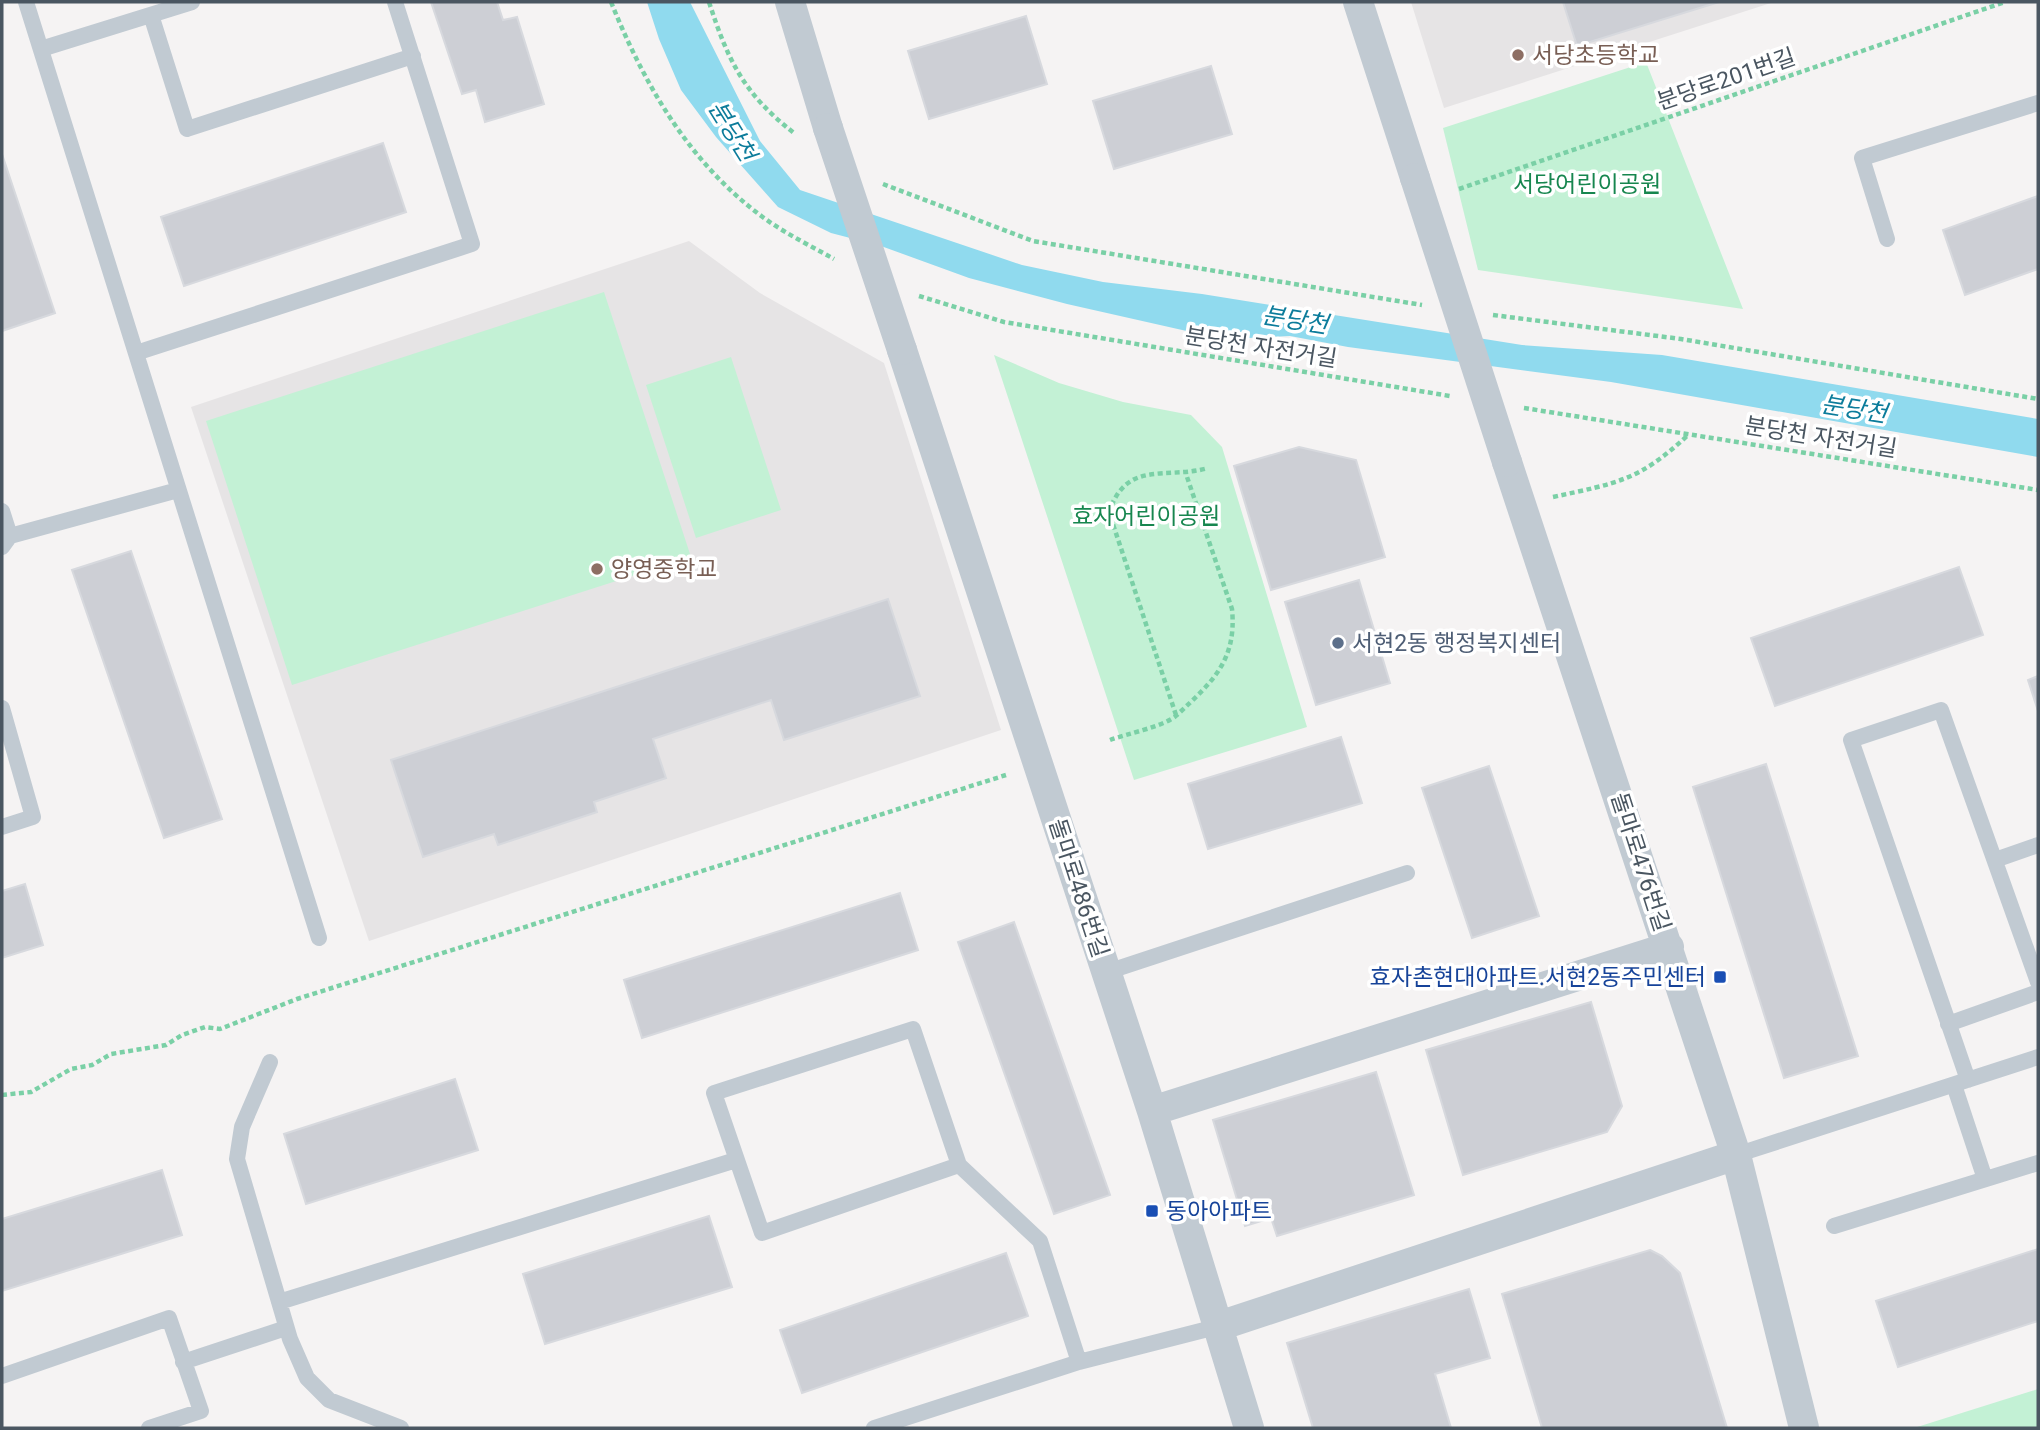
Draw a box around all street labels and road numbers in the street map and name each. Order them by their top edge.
street label: 분당로201번길 [1653,43,1799,116]
street label: 분당천 자전거길 [1183,322,1339,373]
street label: 분당천 자전거길 [1743,412,1899,463]
street label: 돌마로476번길 [1605,789,1676,935]
street label: 돌마로486번길 [1043,815,1114,961]

